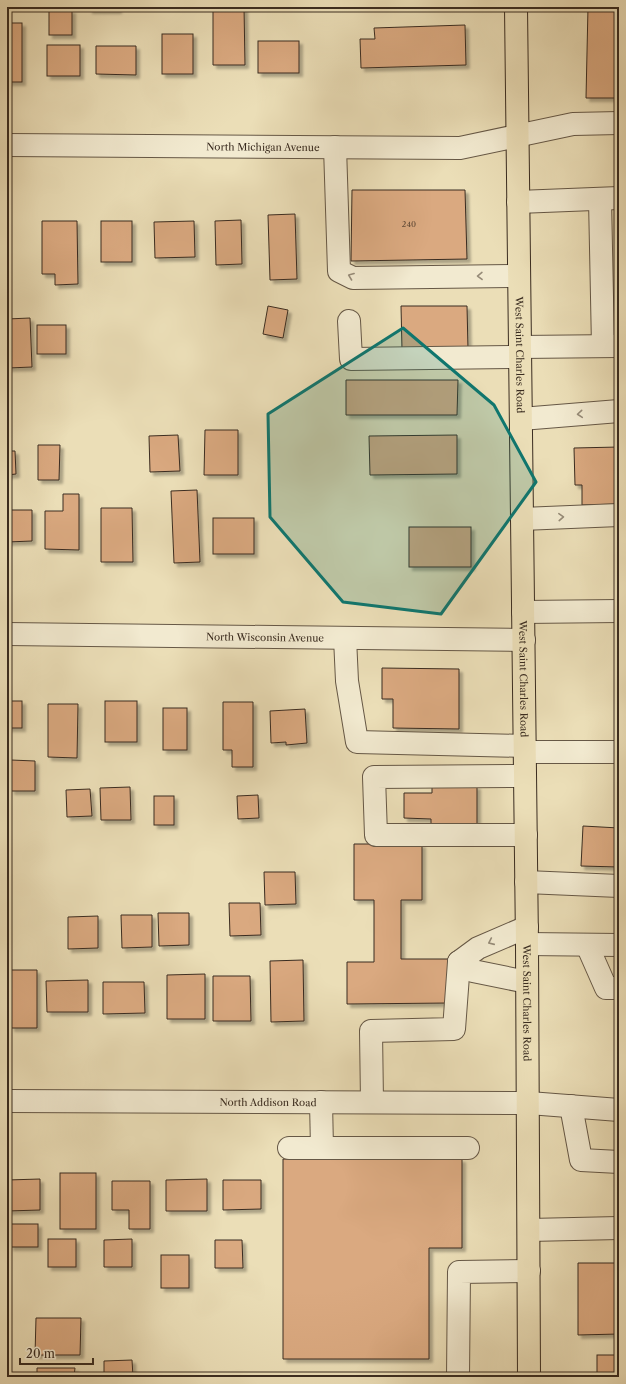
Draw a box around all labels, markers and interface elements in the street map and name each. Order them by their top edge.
street label: North Michigan Avenue [206,140,320,154]
house number: 240 [402,219,416,229]
one-way arrow [347,272,354,280]
one-way arrow [477,272,483,280]
street label: West Saint Charles Road [513,295,527,413]
one-way arrow [577,409,583,418]
one-way arrow [558,513,564,522]
street label: West Saint Charles Road [517,619,531,737]
street label: North Wisconsin Avenue [206,630,324,644]
one-way arrow [488,937,496,945]
street label: West Saint Charles Road [520,943,534,1061]
street label: North Addison Road [219,1095,317,1109]
scale bar [20,1340,93,1366]
text: 20 m [26,1346,55,1361]

